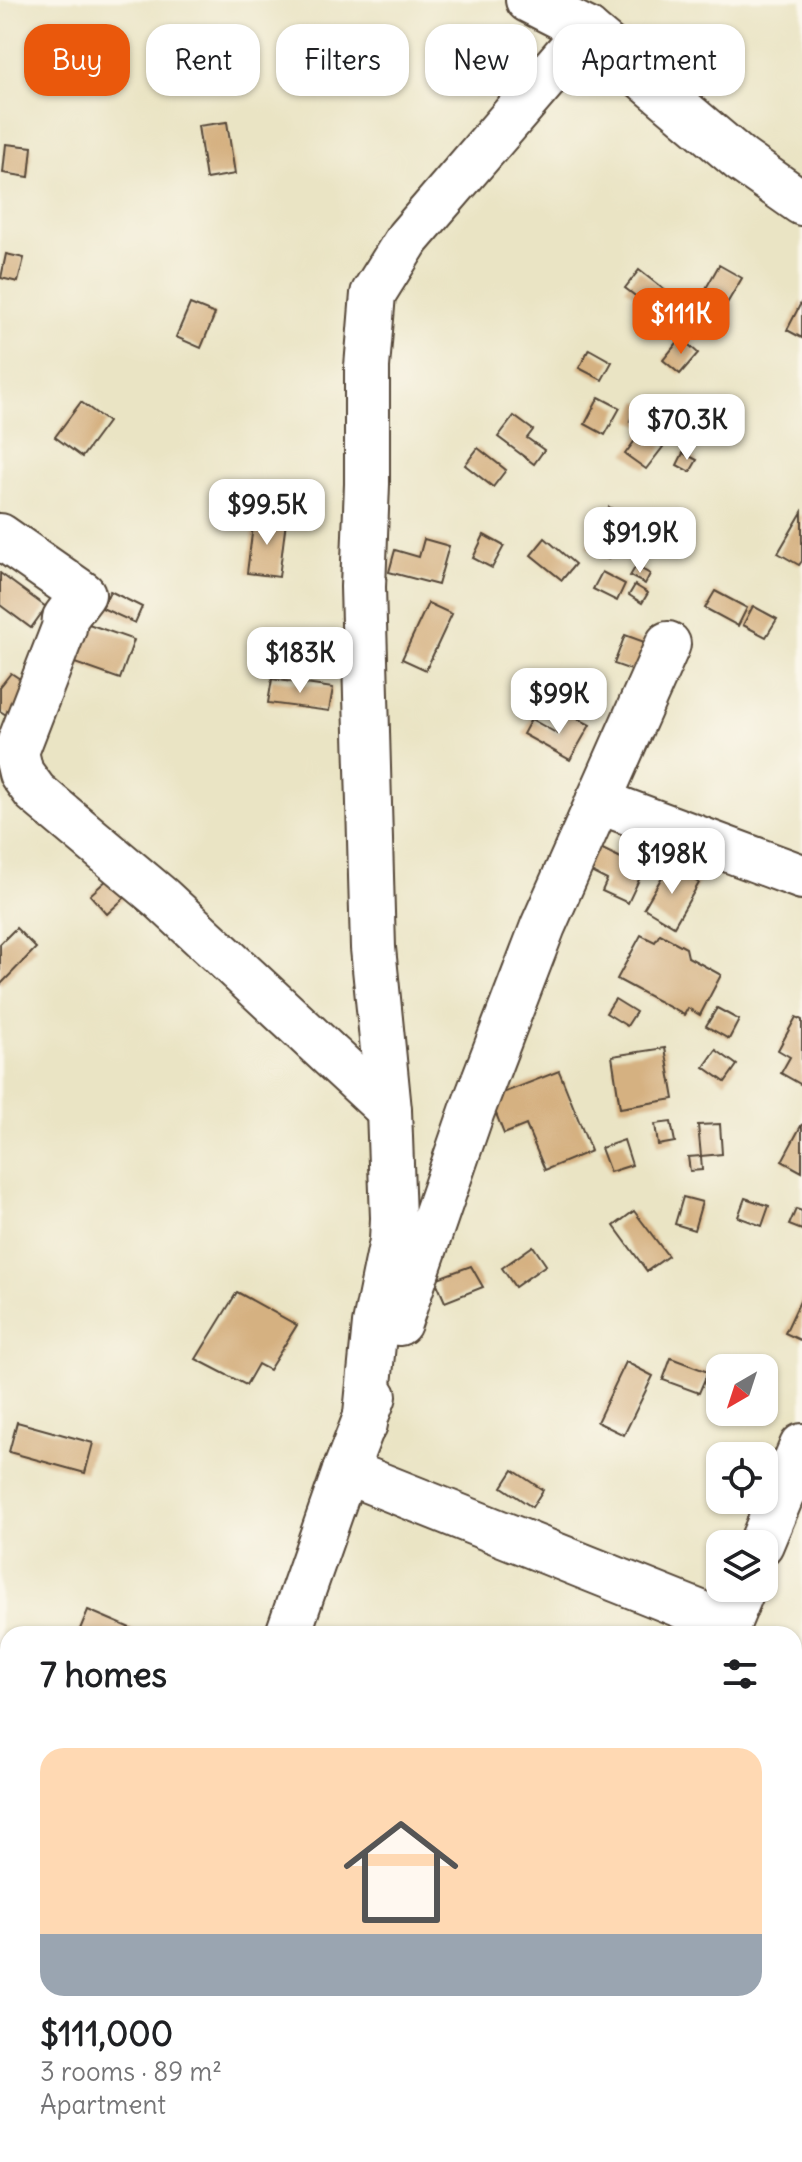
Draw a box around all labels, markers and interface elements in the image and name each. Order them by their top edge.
chip: Buy [24,24,130,96]
chip: Rent [146,24,260,96]
chip: Filters [276,24,409,96]
chip: New [425,24,537,96]
chip: Apartment [553,24,745,96]
pin: $111K [625,288,737,356]
text: $111K [651,297,712,330]
pin: $70.3K [622,394,752,462]
text: $70.3K [647,403,727,436]
pin: $99.5K [202,479,332,547]
text: $99.5K [227,488,307,521]
pin: $91.9K [575,507,705,575]
text: $91.9K [602,516,678,549]
pin: $183K [244,627,356,695]
text: $183K [265,636,335,669]
pin: $99K [512,668,606,736]
text: $99K [529,677,589,710]
pin: $198K [616,828,728,896]
text: $198K [637,837,707,870]
north arrow [706,1354,778,1426]
map controls [706,1354,778,1602]
button: locate [706,1442,778,1514]
button: layers [706,1530,778,1602]
icon: filters [718,1652,762,1696]
text: 7 homes [40,1653,167,1696]
icon: home [329,1800,473,1944]
text: $111,000 [40,2012,173,2055]
text: 3 rooms · 89 m² [40,2055,222,2088]
text: Apartment [40,2088,166,2121]

